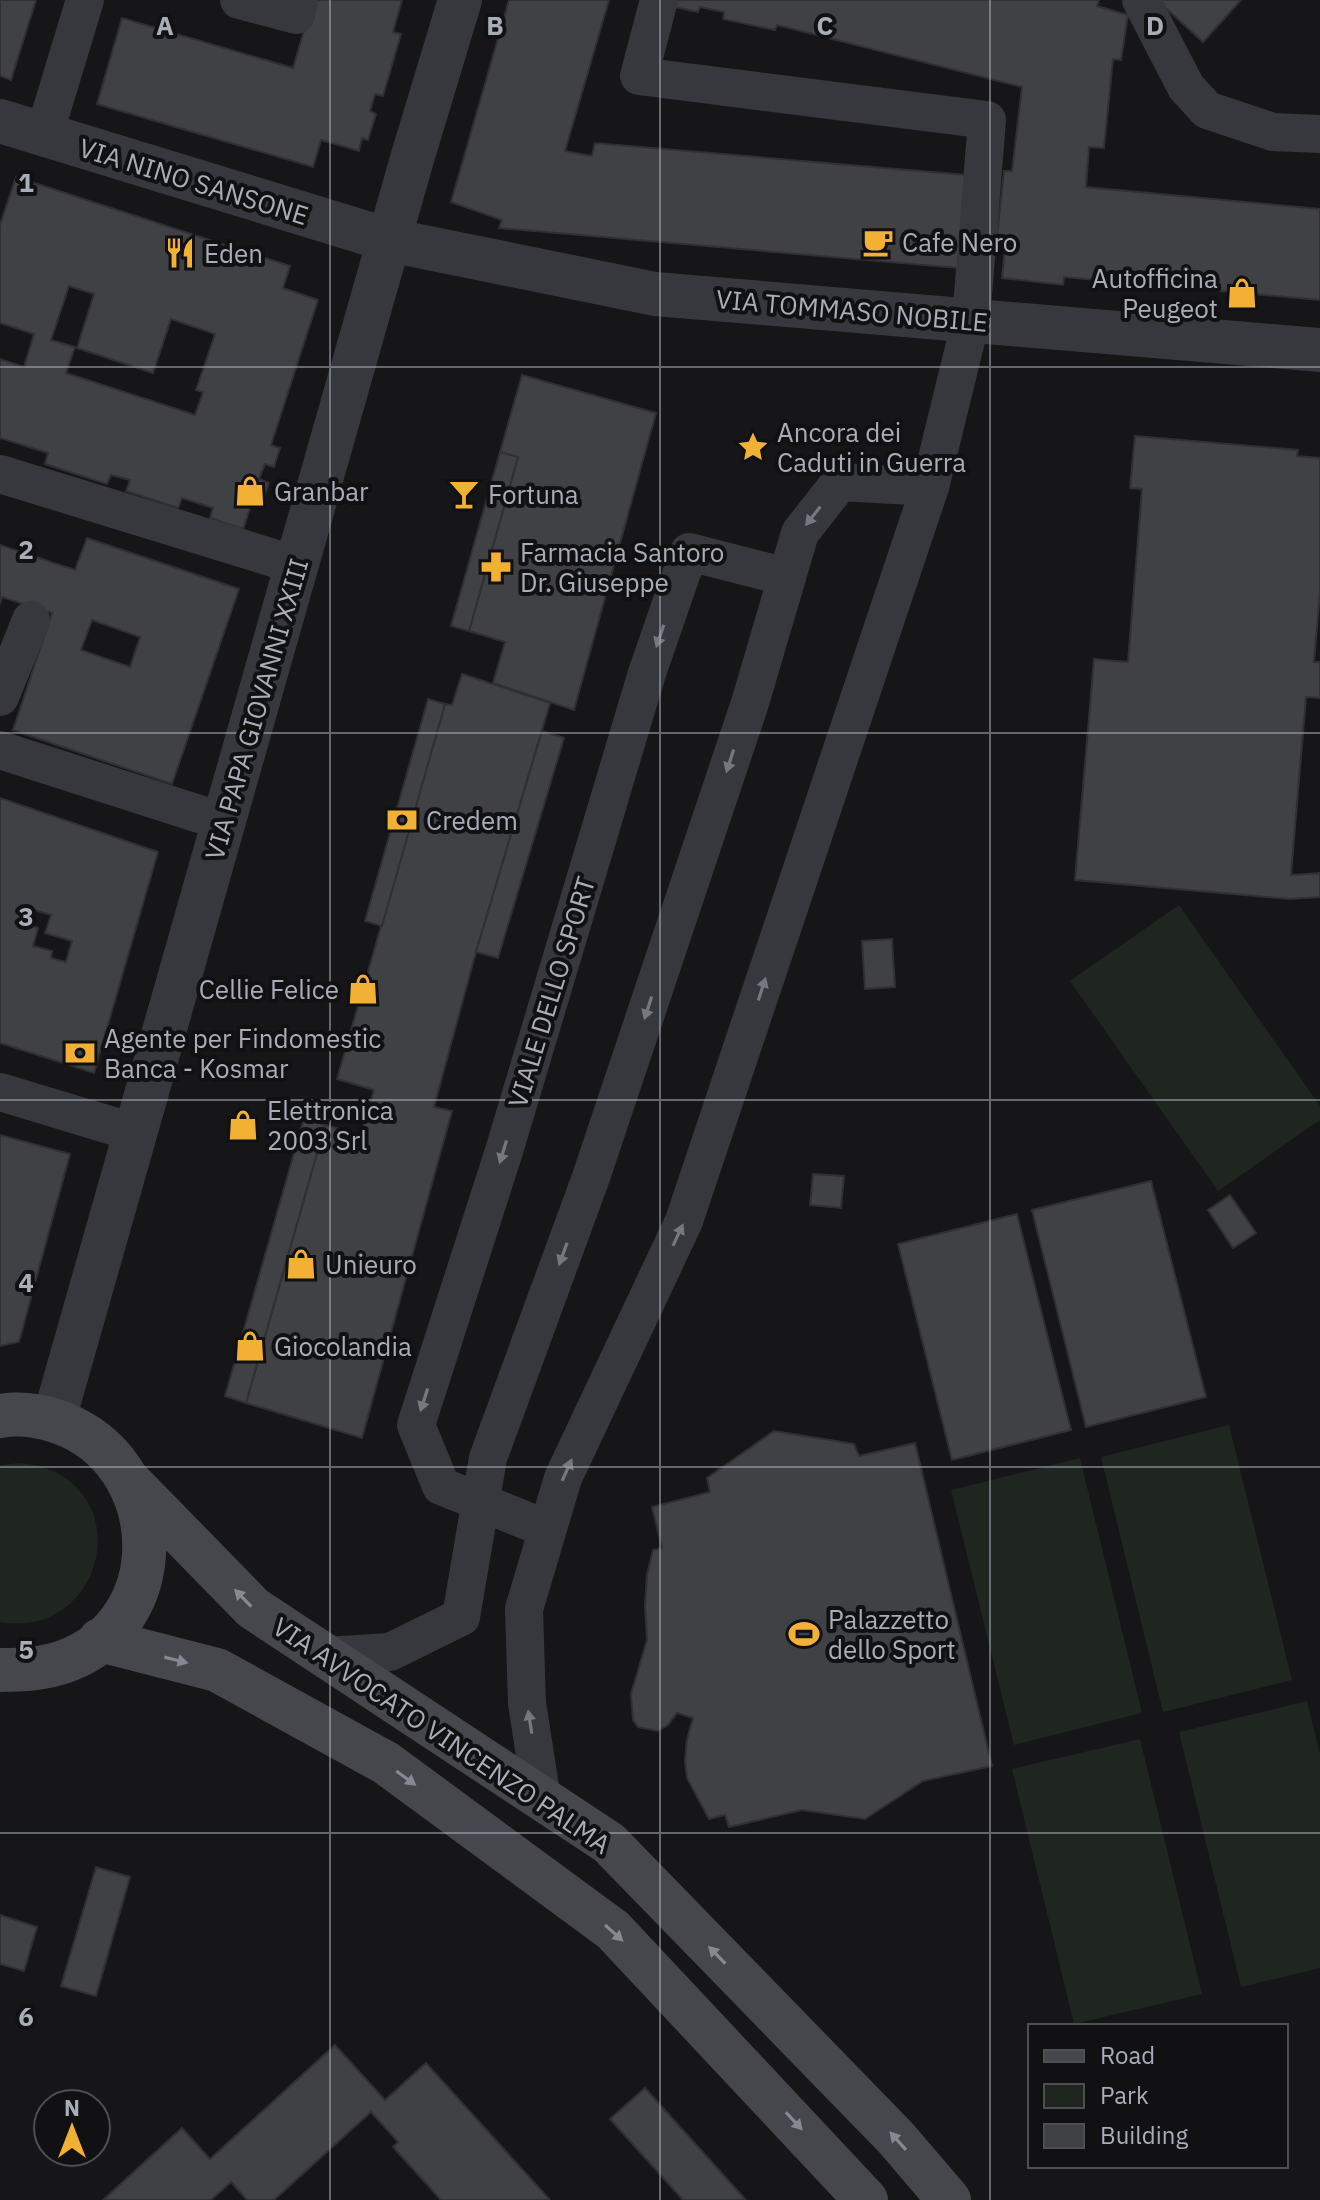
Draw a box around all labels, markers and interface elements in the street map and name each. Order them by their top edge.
text: A [156,8,174,42]
text: B [486,8,504,42]
text: C [817,8,834,42]
text: D [1146,8,1164,42]
street label: VIA NINO SANSONE [75,130,313,232]
text: 1 [18,165,34,199]
cafe icon: Cafe Nero [861,225,895,259]
place label: Cafe Nero [902,225,1017,259]
restaurant icon: Eden [163,236,197,270]
place label: Eden [204,236,263,270]
place label: Autofficina Peugeot [1092,261,1218,325]
shop icon: Autofficina Peugeot [1225,276,1259,310]
street label: VIA TOMMASO NOBILE [715,281,989,339]
place label: Ancora dei Caduti in Guerra [777,415,966,479]
place icon: Ancora dei Caduti in Guerra [736,430,770,464]
shop icon: Granbar [233,474,267,508]
place label: Granbar [274,474,369,508]
bar icon: Fortuna [447,477,481,511]
place label: Fortuna [488,477,579,511]
one-way arrow [806,506,822,526]
text: 2 [18,532,34,566]
place label: Farmacia Santoro Dr. Giuseppe [520,535,724,599]
pharmacy icon: Farmacia Santoro Dr. Giuseppe [479,550,513,584]
street label: VIA PAPA GIOVANNI XXIII [197,554,315,864]
one-way arrow [654,624,666,648]
one-way arrow [723,749,736,773]
bank icon: Credem [385,803,419,837]
place label: Credem [426,803,518,837]
street label: VIALE DELLO SPORT [500,872,602,1112]
text: 3 [18,899,34,933]
place label: Cellie Felice [199,972,339,1006]
shop icon: Cellie Felice [346,972,380,1006]
one-way arrow [757,976,769,1000]
one-way arrow [641,996,653,1020]
place label: Agente per Findomestic Banca - Kosmar [104,1021,381,1085]
bank icon: Agente per Findomestic Banca - Kosmar [63,1036,97,1070]
place label: Elettronica 2003 Srl [267,1093,394,1157]
shop icon: Elettronica 2003 Srl [226,1108,260,1142]
one-way arrow [496,1141,509,1165]
one-way arrow [671,1223,685,1246]
one-way arrow [557,1242,569,1266]
shop icon: Unieuro [284,1247,318,1281]
place label: Unieuro [325,1247,417,1281]
text: 4 [18,1265,34,1299]
shop icon: Giocolandia [233,1329,267,1363]
place label: Giocolandia [274,1329,412,1363]
one-way arrow [417,1388,429,1412]
one-way arrow [560,1458,574,1481]
one-way arrow [234,1589,253,1608]
place label: Palazzetto dello Sport [828,1602,956,1666]
street label: VIA AVVOCATO VINCENZO PALMA [267,1609,618,1861]
sports icon: Palazzetto dello Sport [787,1617,821,1651]
text: 5 [18,1632,34,1666]
one-way arrow [163,1654,188,1666]
one-way arrow [523,1710,536,1735]
one-way arrow [396,1769,416,1785]
one-way arrow [604,1924,624,1942]
one-way arrow [708,1946,727,1965]
text: 6 [18,1999,34,2033]
legend [1028,2024,1288,2168]
text: Road [1100,2039,1155,2071]
text: Park [1100,2079,1149,2111]
north arrow [32,2088,112,2168]
text: N [64,2093,80,2122]
one-way arrow [784,2111,802,2130]
text: Building [1100,2119,1188,2151]
one-way arrow [890,2132,907,2152]

